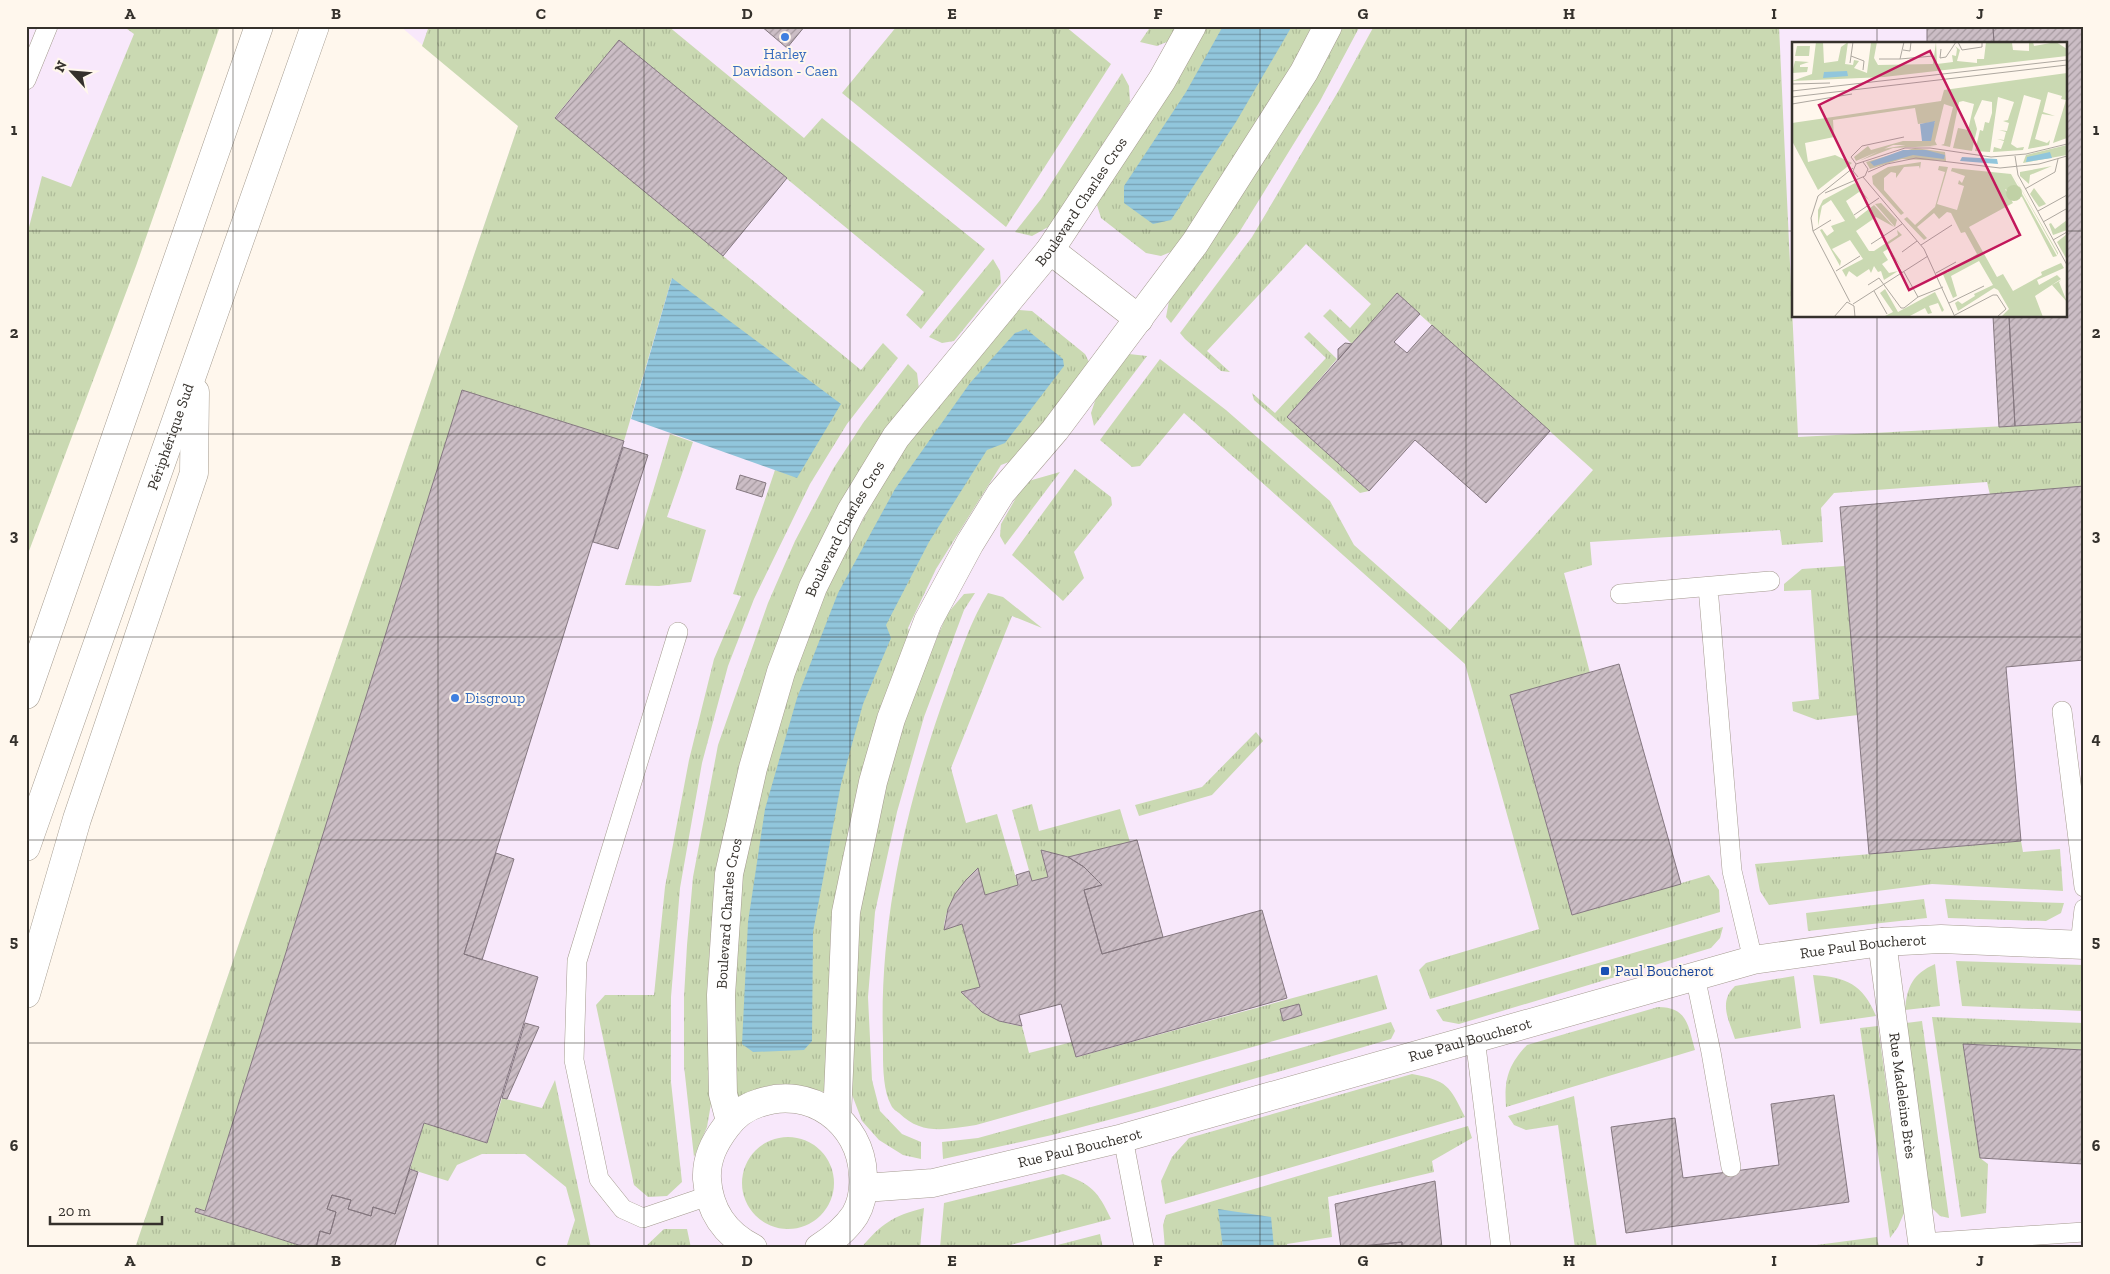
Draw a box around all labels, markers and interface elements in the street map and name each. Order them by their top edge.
text: A [125,4,136,23]
text: B [331,4,341,23]
text: C [536,4,546,23]
text: D [741,4,753,23]
text: E [947,4,957,23]
text: F [1153,4,1163,23]
text: G [1358,4,1369,23]
text: H [1563,4,1575,23]
text: I [1771,4,1777,23]
text: J [1976,4,1984,23]
marker: Harley Davidson - Caen [779,31,791,43]
inset map [1792,42,2068,318]
place label: Harley Davidson - Caen [733,45,838,80]
north arrow [48,48,98,98]
text: N [51,58,71,75]
text: 1 [11,120,18,139]
text: 1 [2093,120,2100,139]
street label: Boulevard Charles Cros [1031,134,1131,270]
text: 2 [10,323,19,342]
text: 2 [2092,323,2101,342]
street label: Périphérique Sud [143,380,198,492]
street label: Boulevard Charles Cros [801,457,888,599]
text: 3 [10,526,19,545]
text: 3 [2092,526,2101,545]
place label: Disgroup [465,689,525,707]
marker: Disgroup [449,692,461,704]
text: 4 [9,729,19,748]
text: 4 [2091,729,2101,748]
street label: Boulevard Charles Cros [712,836,746,989]
street label: Rue Paul Boucherot [1799,931,1927,962]
text: 5 [10,932,18,951]
text: 5 [2092,932,2100,951]
place label: Paul Boucherot [1615,962,1714,980]
marker: Paul Boucherot [1599,965,1611,977]
street label: Rue Paul Boucherot [1406,1014,1534,1066]
street label: Rue Madeleine Brès [1885,1031,1920,1160]
street label: Rue Paul Boucherot [1016,1124,1144,1172]
text: 6 [10,1136,19,1155]
text: 6 [2092,1136,2101,1155]
scale bar [50,1194,162,1226]
text: 20 m [58,1202,91,1220]
text: A [125,1251,136,1270]
text: B [331,1251,341,1270]
text: C [536,1251,546,1270]
text: D [741,1251,753,1270]
text: E [947,1251,957,1270]
text: F [1153,1251,1163,1270]
text: G [1358,1251,1369,1270]
text: H [1563,1251,1575,1270]
text: I [1771,1251,1777,1270]
text: J [1976,1251,1984,1270]

